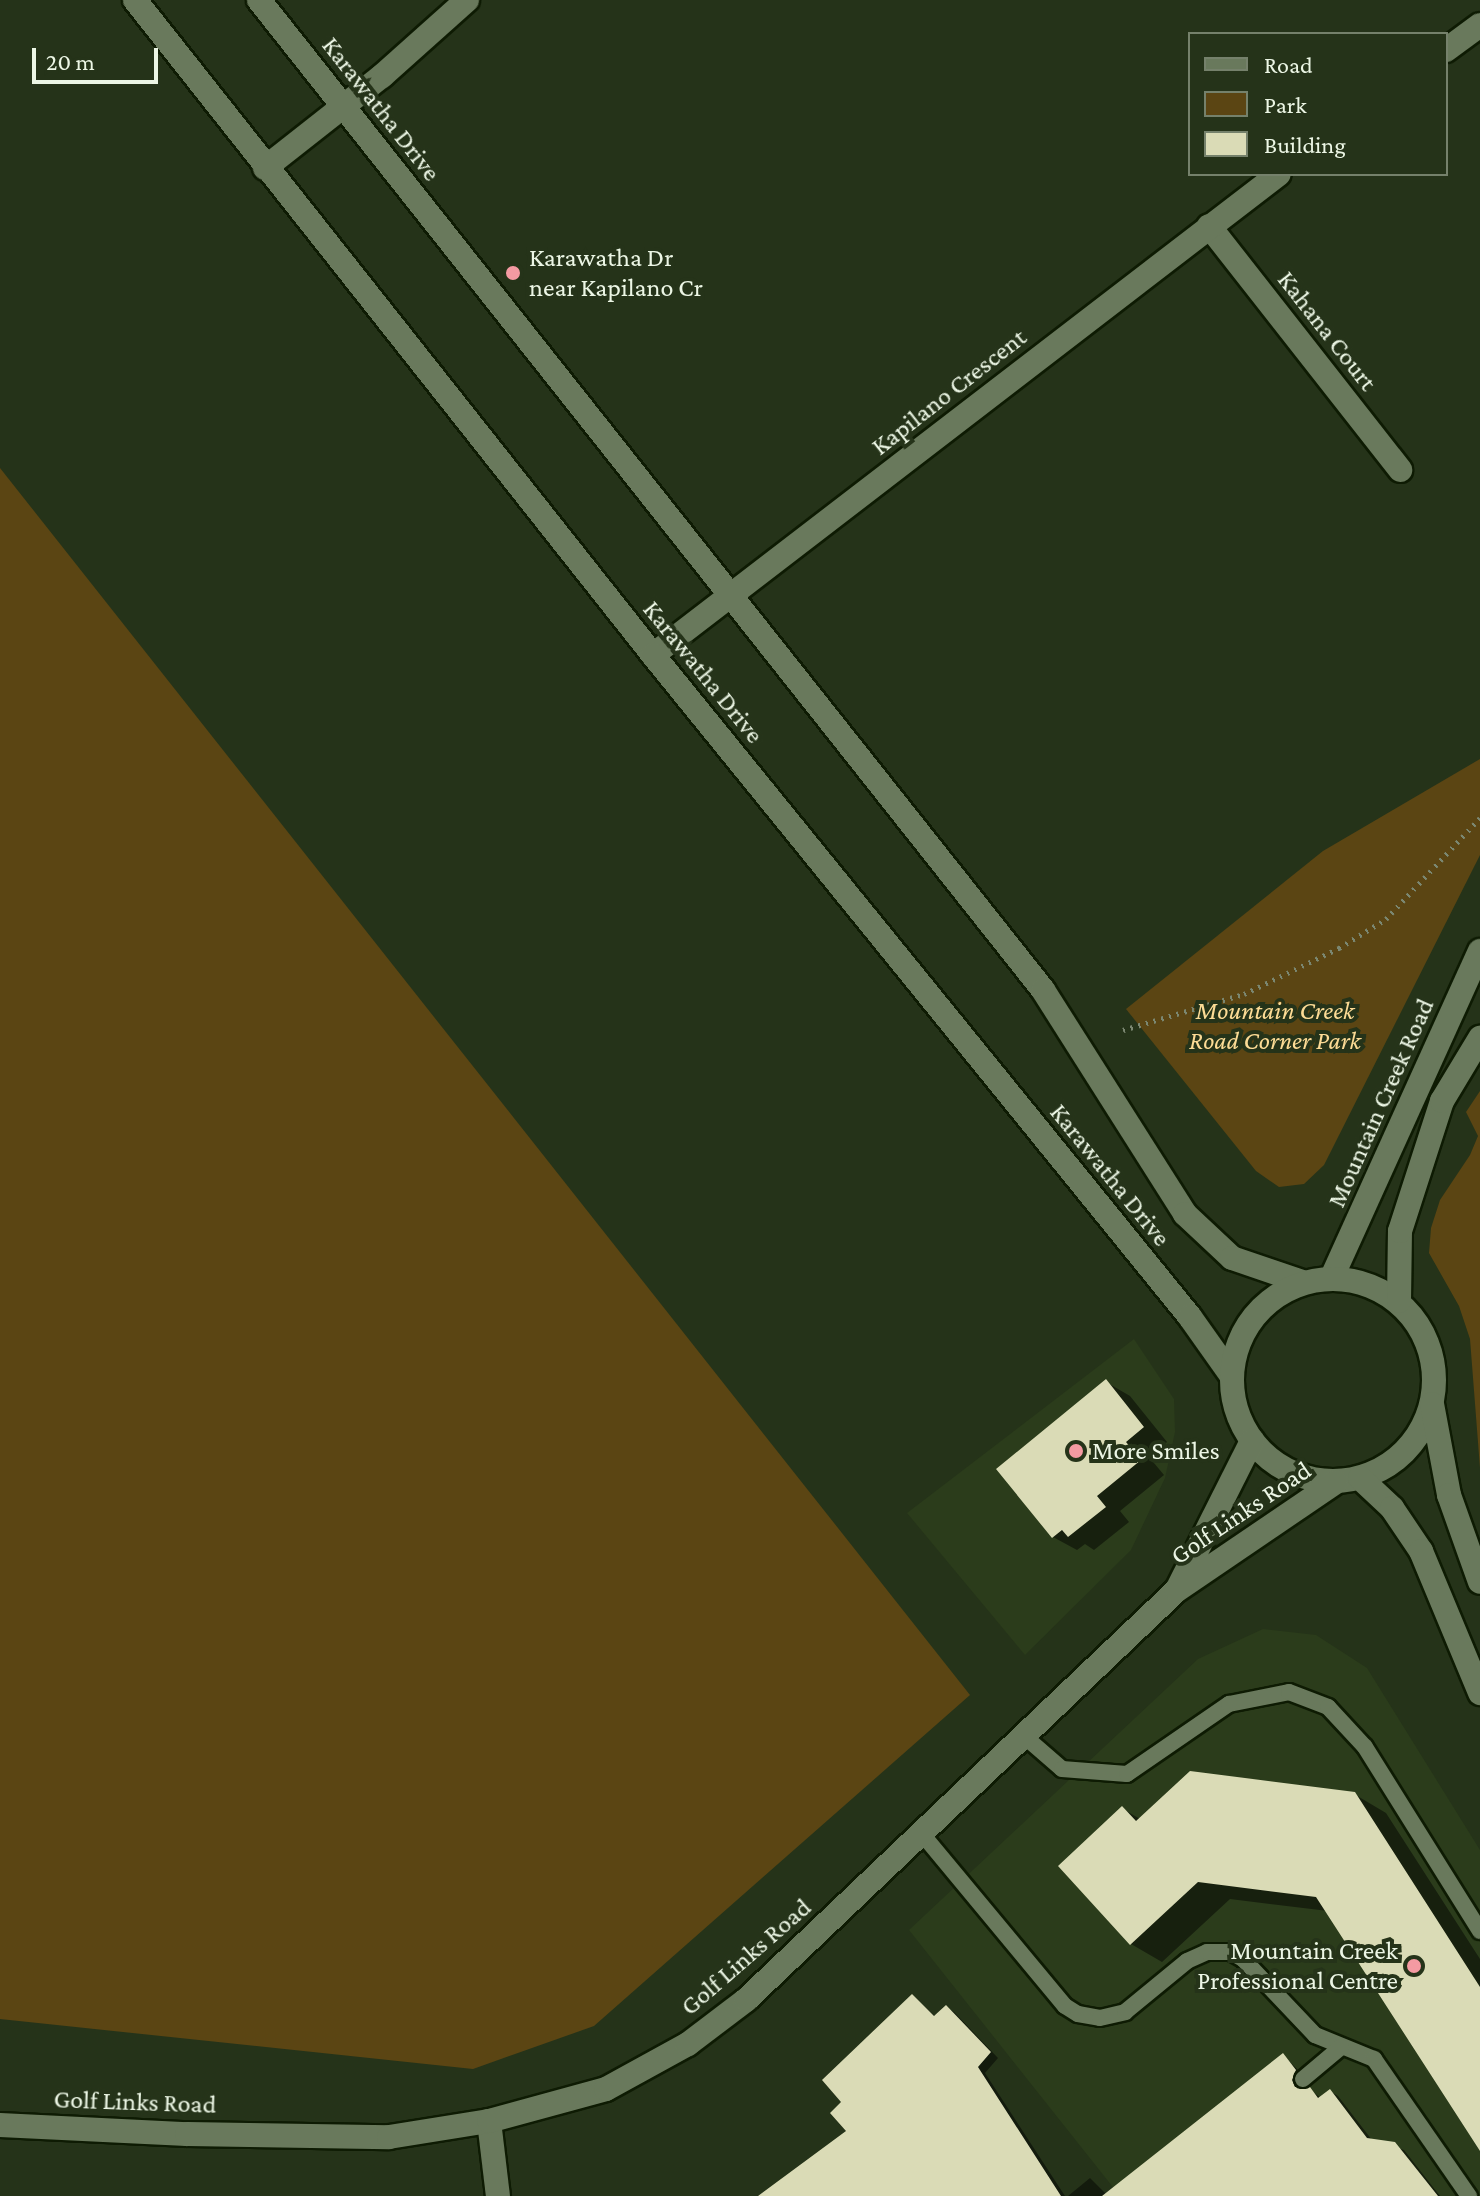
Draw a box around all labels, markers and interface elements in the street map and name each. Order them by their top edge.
street label: Karawatha Drive [315,31,447,187]
scale bar [36,32,162,82]
legend [1188,32,1448,176]
text: 20 m [46,48,95,75]
text: Road [1264,51,1313,78]
text: Park [1264,91,1307,118]
text: Building [1264,131,1346,158]
place label: Karawatha Dr near Kapilano Cr [529,242,703,304]
marker: Karawatha Dr near Kapilano Cr [504,264,522,282]
street label: Kahana Court [1271,265,1383,397]
street label: Kapilano Crescent [865,322,1033,462]
street label: Karawatha Drive [636,594,770,750]
street label: Mountain Creek Road [1321,994,1441,1212]
park label: Mountain Creek Road Corner Park [1189,995,1361,1056]
street label: Karawatha Drive [1043,1097,1177,1253]
place label: More Smiles [1092,1435,1220,1467]
marker: More Smiles [1067,1442,1085,1460]
street label: Golf Links Road [1165,1455,1317,1571]
street label: Golf Links Road [674,1892,818,2022]
place label: Mountain Creek Professional Centre [1197,1935,1398,1996]
marker: Mountain Creek Professional Centre [1405,1957,1423,1975]
street label: Golf Links Road [53,2084,217,2120]

